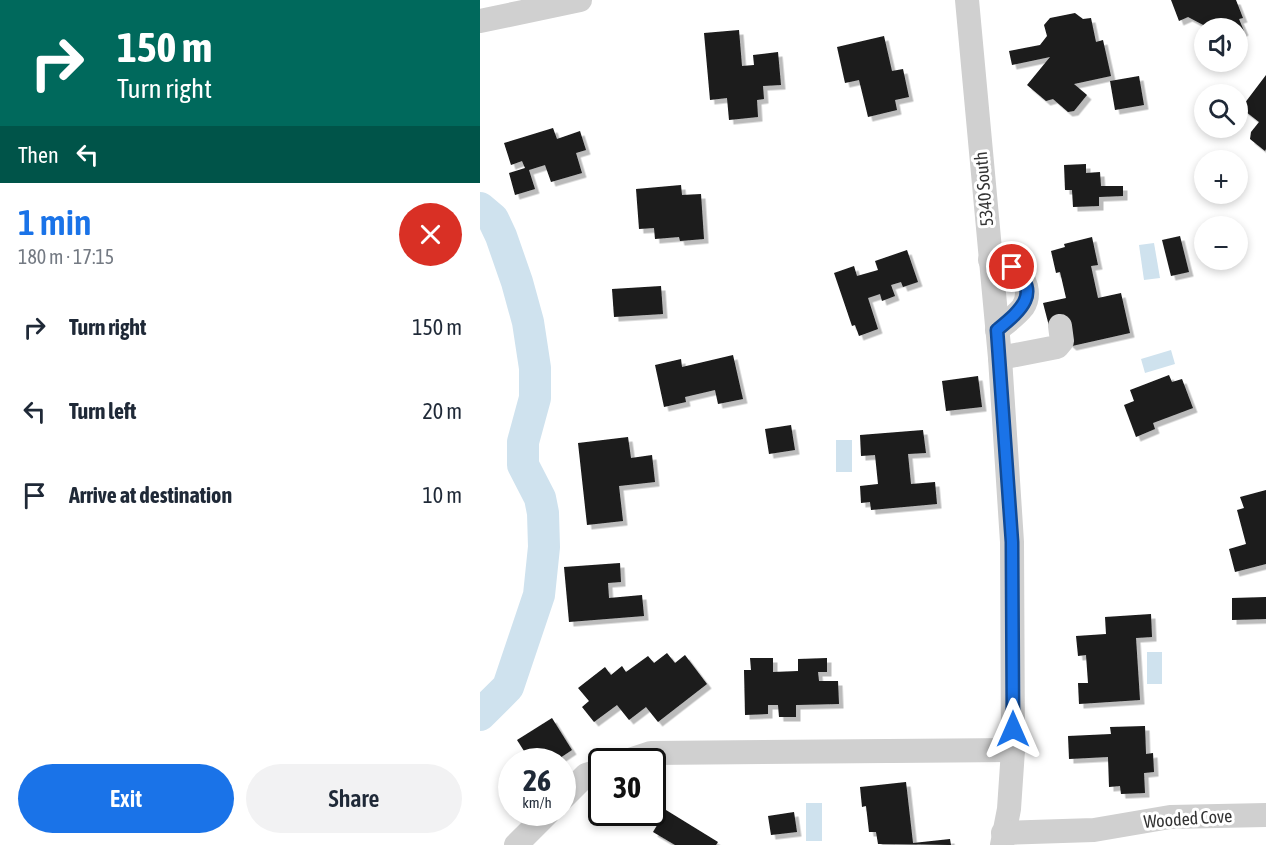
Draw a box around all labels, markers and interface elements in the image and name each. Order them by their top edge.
map controls [1194,18,1248,270]
button: sound [1194,18,1248,72]
text: 150 m [117,23,212,71]
icon: right [18,24,96,102]
text: Turn right [117,73,212,104]
button: search [1194,84,1248,138]
icon: left [71,138,104,171]
text: Then [18,142,59,168]
button: + [1194,150,1248,204]
street label: 5340 South [970,151,997,227]
text: 1 min [18,201,92,243]
button: close [399,203,462,266]
button: − [1194,216,1248,270]
pin [986,241,1037,292]
text: 180 m · 17:15 [18,245,114,268]
icon: arrive [995,250,1028,283]
icon: right [18,311,51,344]
text: Turn right [69,314,146,340]
text: 150 m [412,314,462,340]
icon: left [18,395,51,428]
text: Turn left [69,398,136,424]
text: 20 m [422,398,462,424]
icon: arrive [18,479,51,512]
text: Arrive at destination [69,482,232,508]
text: 10 m [422,482,462,508]
position arrow [981,697,1045,761]
speed limit sign: 30 [588,748,666,826]
text: 26 [523,763,551,797]
button: Exit [18,764,234,833]
button: Share [246,764,462,833]
text: km/h [522,794,552,811]
street label: Wooded Cove [1143,805,1233,832]

